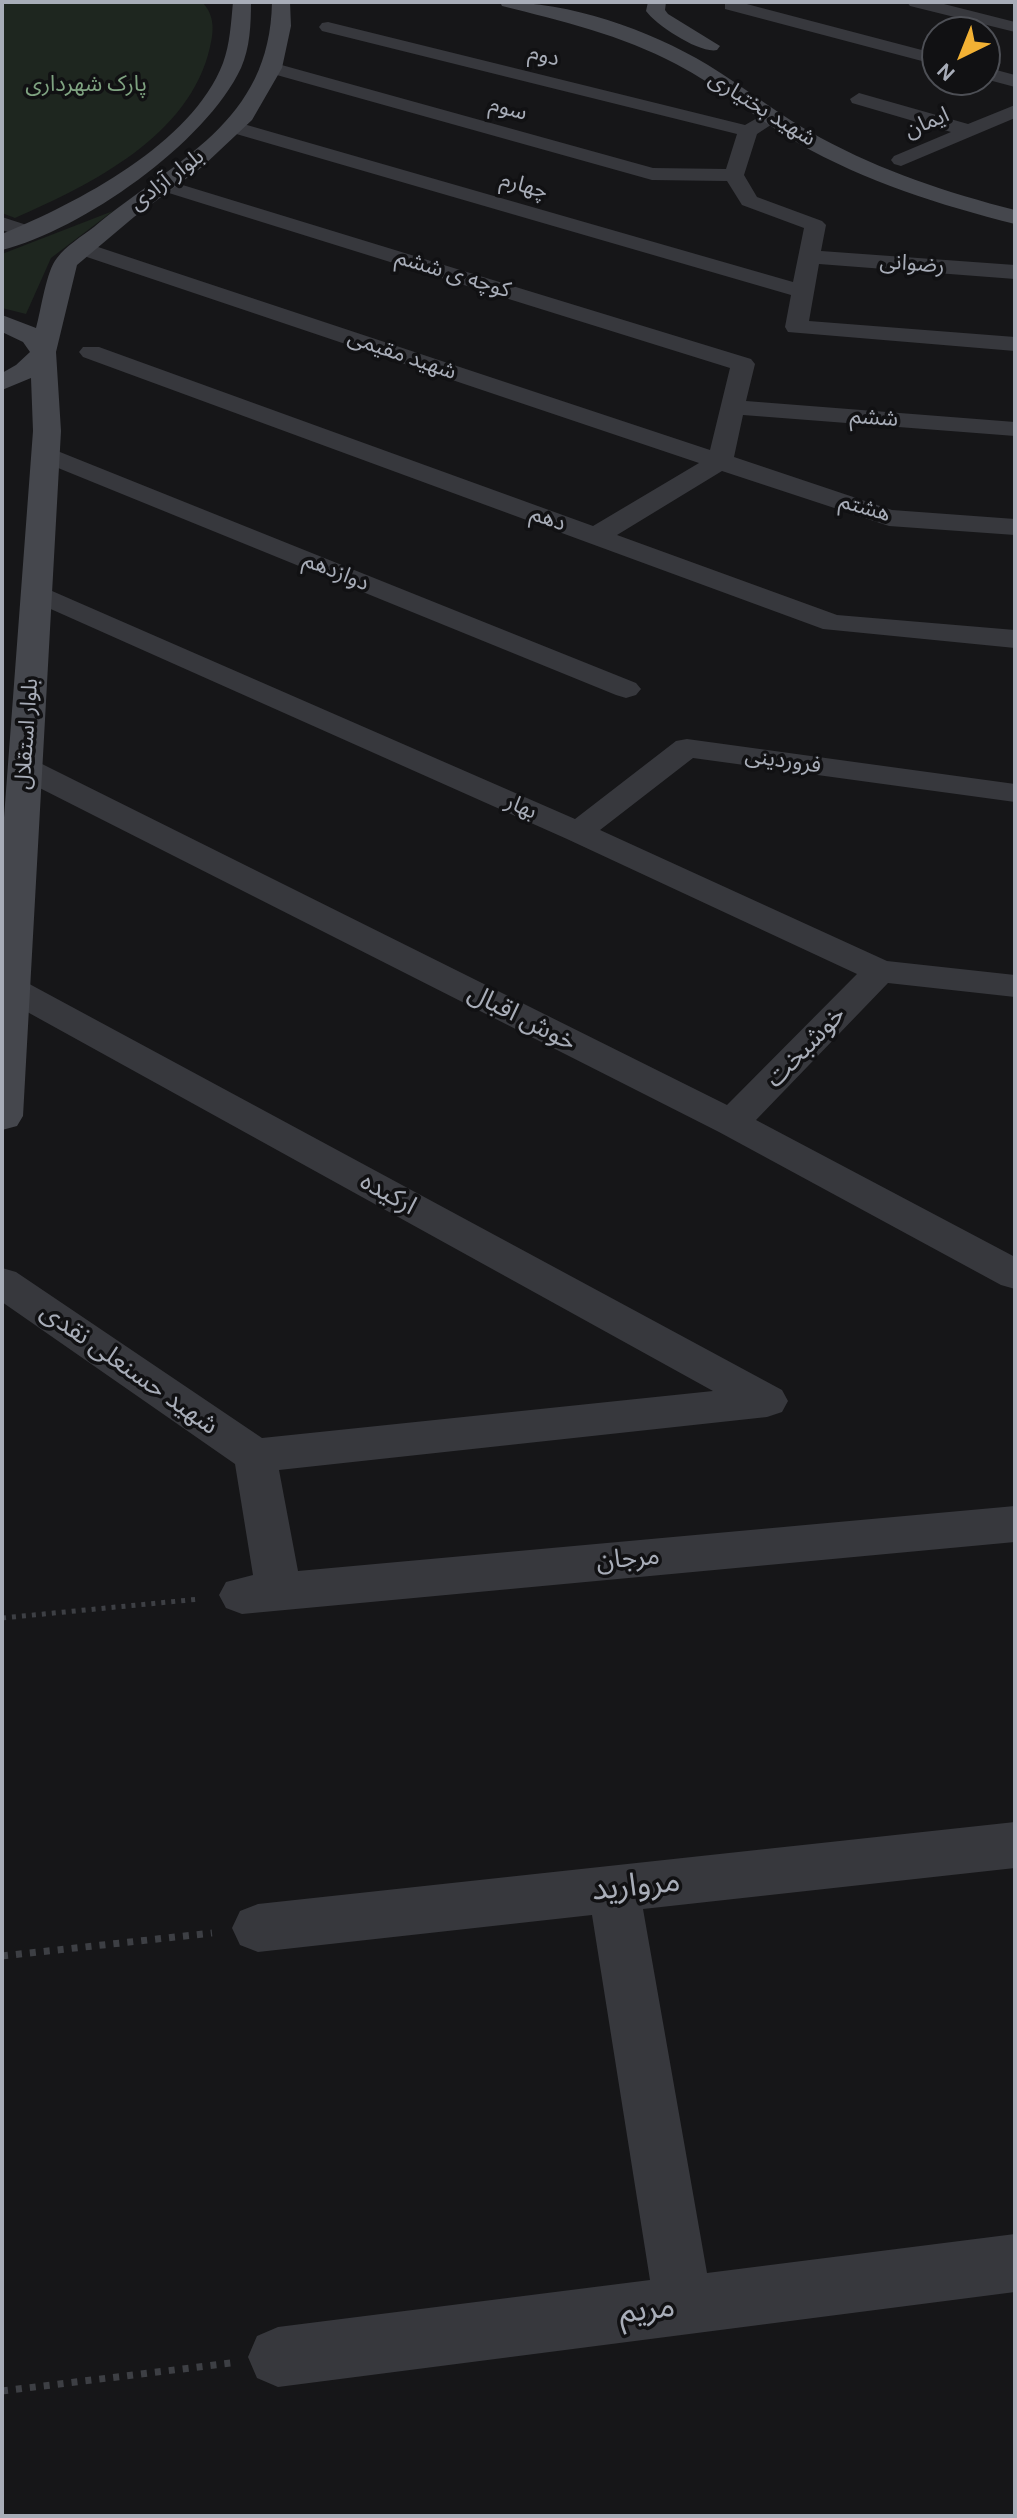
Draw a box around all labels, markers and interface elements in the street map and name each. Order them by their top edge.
north arrow [921,16,1001,96]
street label: دوم [526,39,562,73]
text: N [931,57,961,87]
street label: شهید بختیاری [704,66,820,152]
park label: پارک شهرداری [25,72,147,98]
street label: سوم [486,91,530,127]
street label: ایمان [901,102,953,144]
street label: بلوار آزادی [124,143,210,217]
street label: چهارم [497,167,551,205]
street label: کوچه ی ششم [392,244,514,304]
street label: رضوانی [879,249,945,279]
street label: شهید مقیمی [344,324,460,386]
street label: ششم [849,403,899,433]
street label: هشتم [836,488,894,528]
street label: دهم [527,501,569,537]
street label: دوازدهم [299,547,373,597]
street label: بلوار استقلال [10,677,44,791]
street label: فروردینی [743,743,823,779]
street label: بهار [501,789,541,825]
street label: خوش اقبال [463,977,581,1059]
street label: خوشبخت [759,1000,853,1094]
street label: ارکیده [354,1166,422,1222]
street label: شهید حسنعلی نقدی [34,1296,224,1442]
street label: مرجان [595,1541,661,1577]
street label: مروارید [590,1862,682,1910]
street label: مریم [617,2288,677,2332]

